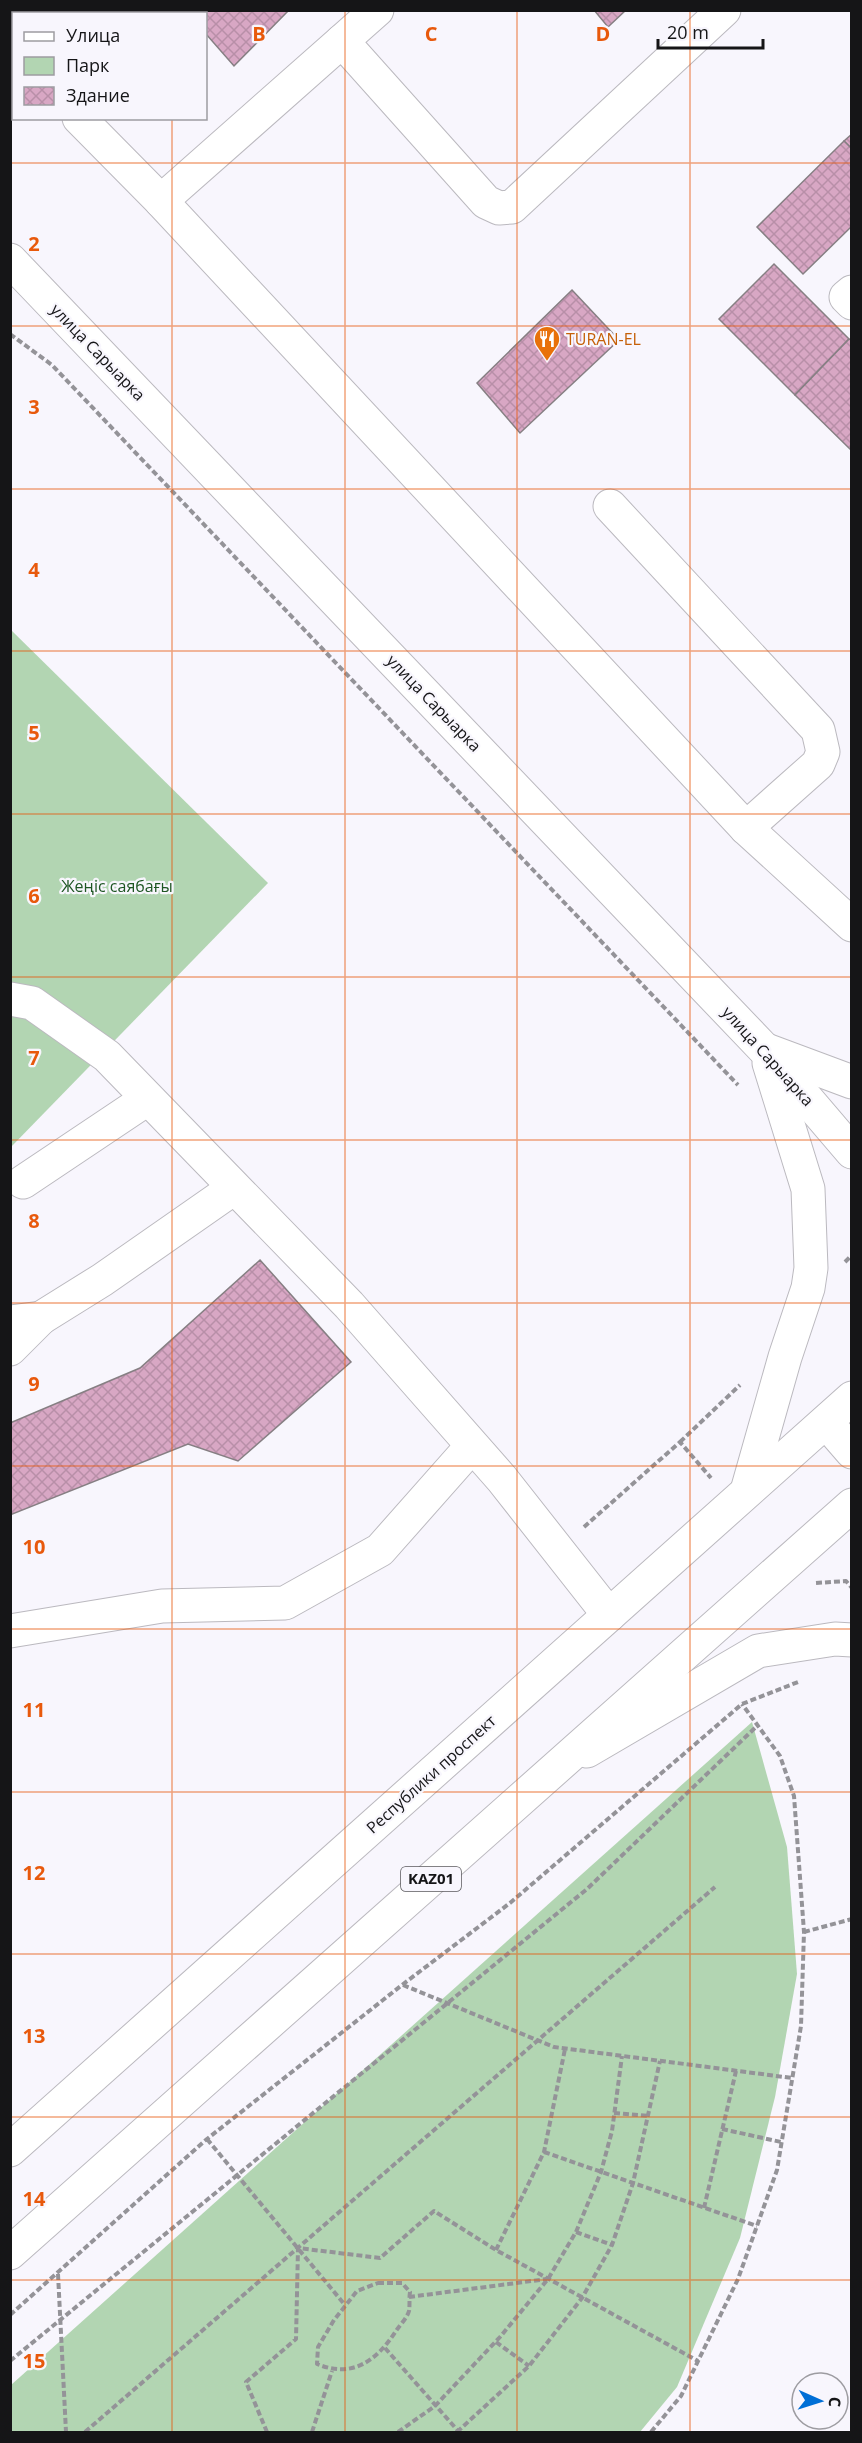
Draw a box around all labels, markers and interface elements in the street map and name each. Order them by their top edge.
legend [12,12,207,120]
scale bar [658,12,763,50]
text: B [252,20,266,47]
text: C [425,20,438,47]
text: D [596,20,610,47]
text: 20 m [667,20,709,44]
text: Улица [66,23,120,47]
text: Парк [66,53,110,77]
text: Здание [66,83,130,107]
text: 2 [28,230,40,257]
street label: улица Сарыарка [46,299,150,405]
restaurant icon: TURAN-EL [532,324,562,362]
place label: TURAN-EL [566,328,641,350]
text: 3 [28,393,40,420]
text: 4 [28,556,40,583]
street label: улица Сарыарка [382,650,486,756]
text: 5 [28,719,40,746]
park label: Жеңіс саябағы [61,875,173,897]
text: 6 [28,882,40,909]
street label: улица Сарыарка [717,1001,819,1111]
text: 7 [28,1044,40,1071]
text: 8 [28,1207,40,1234]
text: 9 [28,1370,40,1397]
text: 10 [23,1533,45,1560]
text: 11 [23,1696,45,1723]
street label: Республики проспект [361,1710,501,1838]
text: 12 [23,1859,45,1886]
road number: KАZ01 [401,1867,461,1891]
text: 13 [23,2022,45,2049]
text: 14 [23,2185,46,2212]
text: 15 [23,2347,45,2374]
north arrow [790,2371,850,2431]
text: С [824,2396,846,2407]

